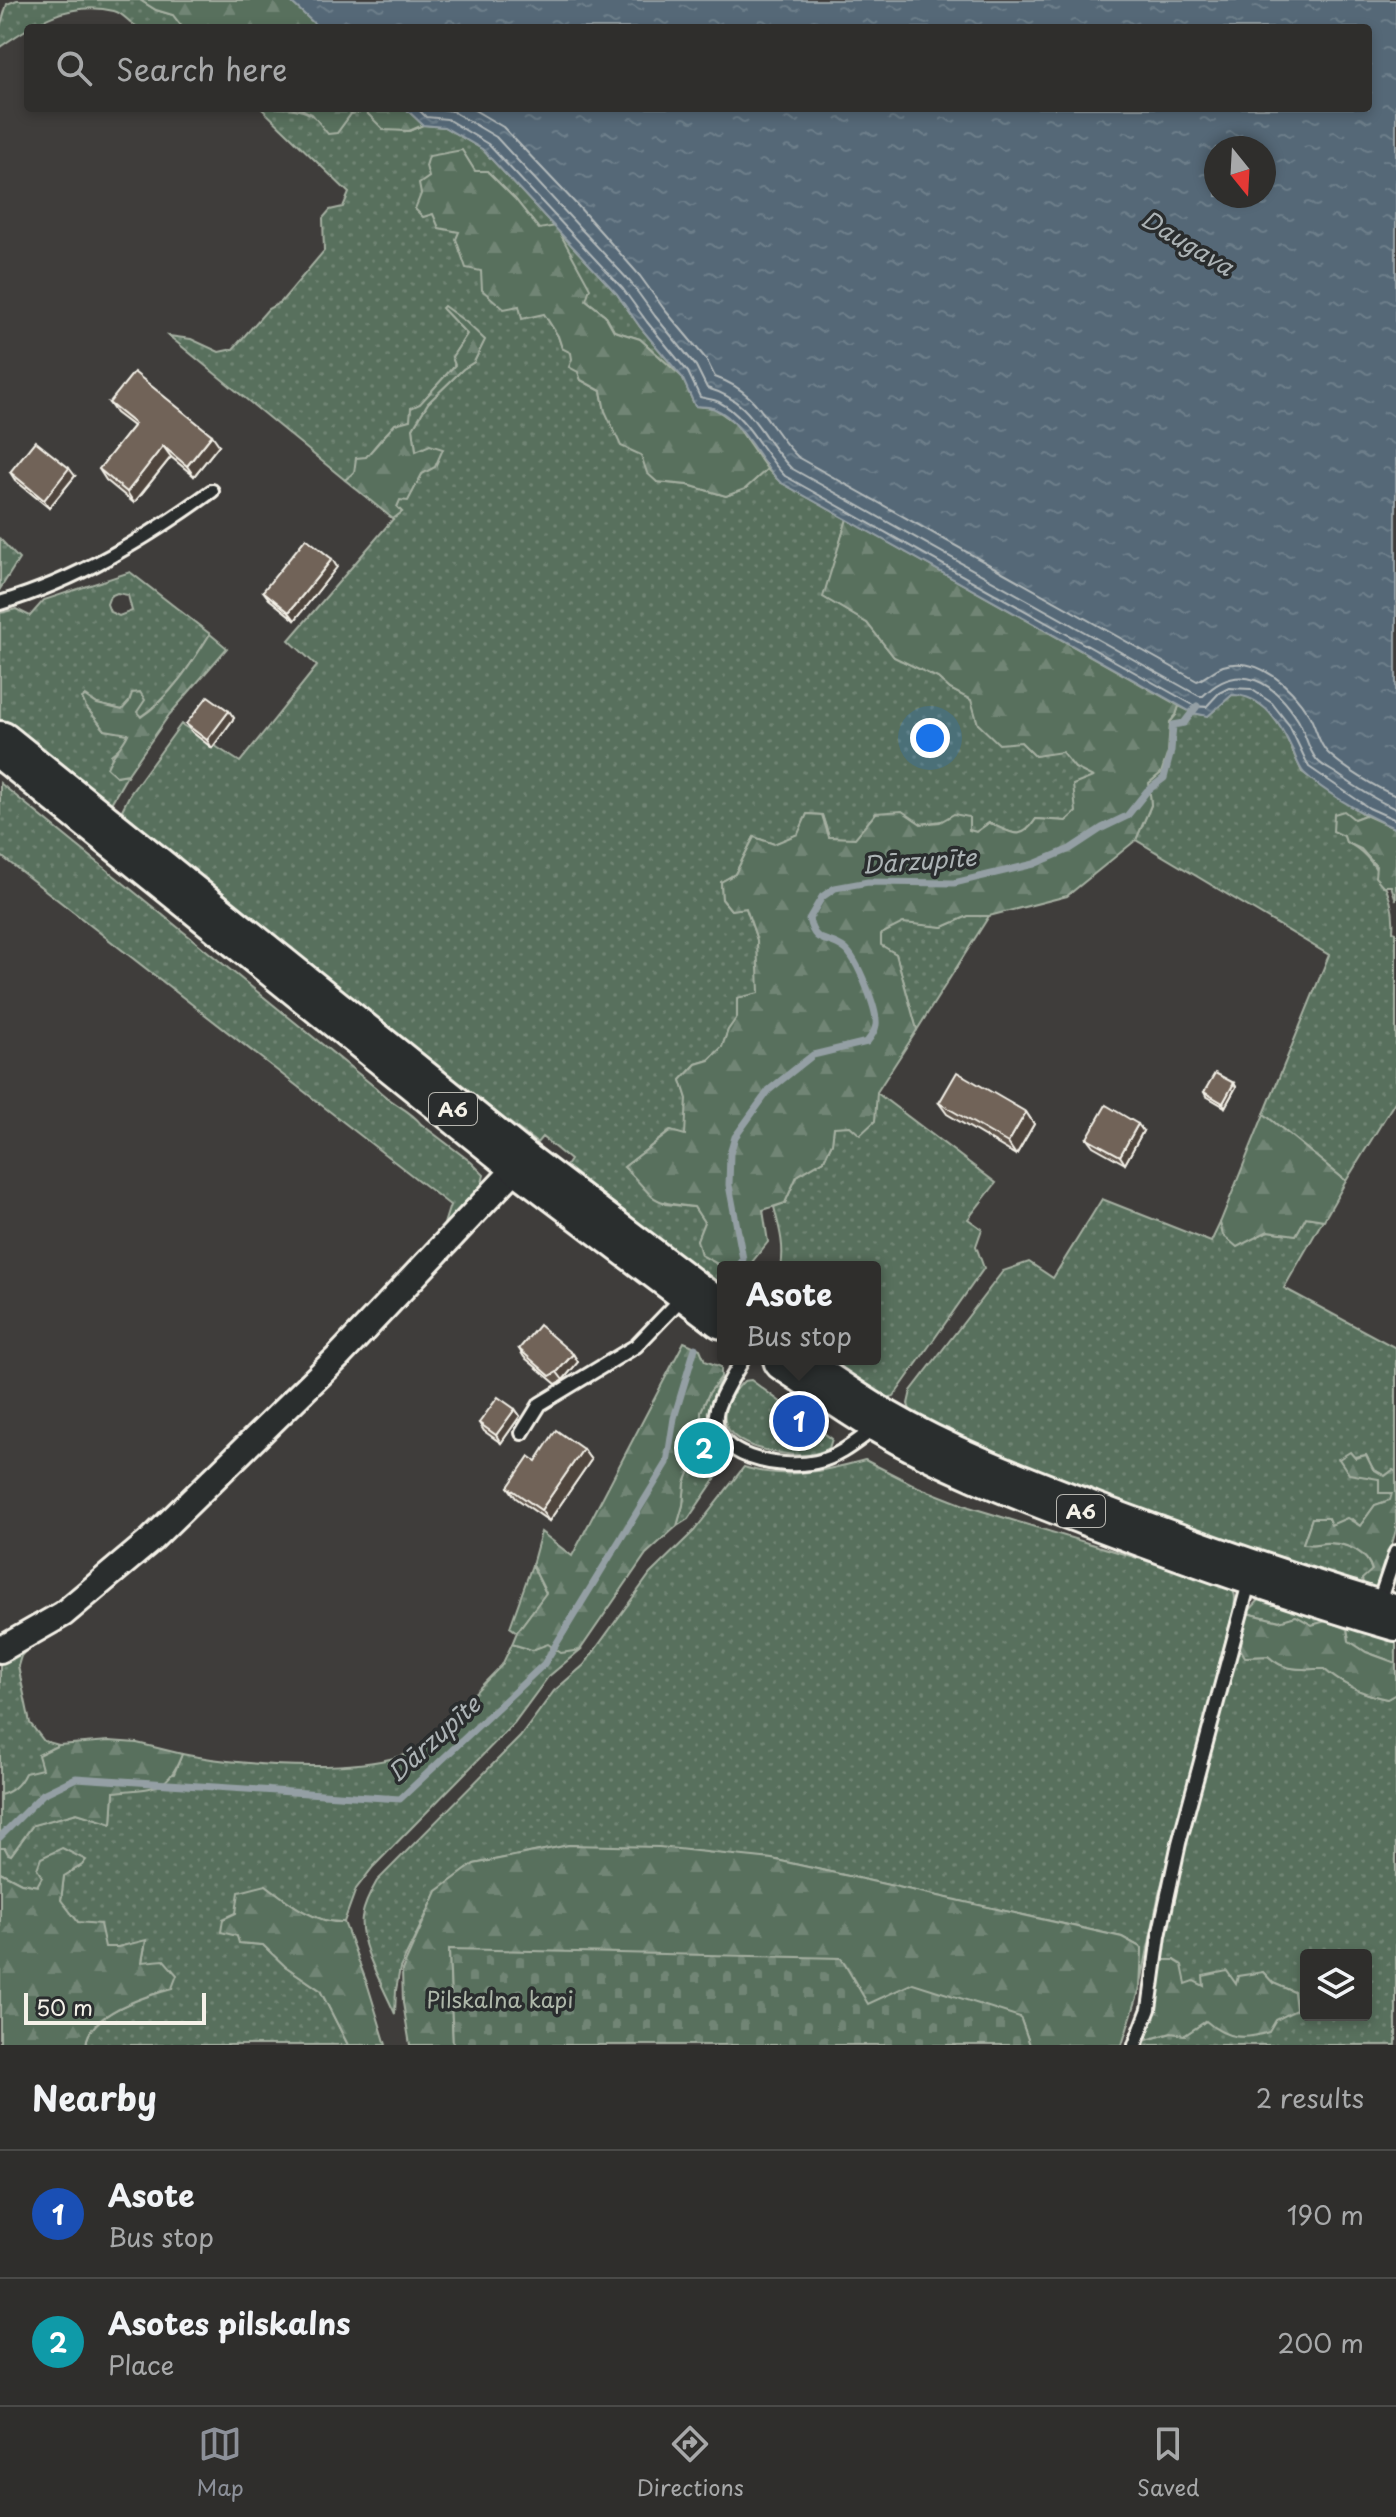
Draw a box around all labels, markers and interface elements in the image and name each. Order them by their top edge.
search box [24,24,1372,112]
icon: search [52,46,96,90]
text: Search here [116,46,288,91]
north arrow [1204,136,1276,208]
water label: Daugava [1135,200,1242,284]
your location [910,718,950,758]
water label: Dārzupīte [861,838,979,882]
road number: A6 [429,1093,477,1125]
popup [717,1261,881,1365]
text: Asote [746,1271,833,1316]
text: Bus stop [746,1316,852,1355]
pin: 1 [773,1391,825,1451]
pin: 2 [678,1418,730,1478]
road number: A6 [1057,1495,1105,1527]
water label: Dārzupīte [378,1685,489,1790]
map controls [1300,1949,1372,2021]
button: layers [1300,1949,1372,2021]
park label: Pilskalna kapi [426,1982,574,2015]
scale bar [24,1989,206,2025]
text: 50 m [36,1990,93,2023]
text: Nearby [32,2071,157,2123]
text: 2 results [1256,2078,1364,2117]
text: Asote [108,2172,195,2217]
text: 1 [52,2195,64,2234]
text: 190 m [1287,2195,1364,2234]
text: Bus stop [108,2217,214,2256]
text: Asotes pilskalns [108,2300,350,2345]
text: 2 [49,2323,67,2362]
text: 200 m [1277,2323,1364,2362]
text: Place [108,2345,174,2384]
tab: Map [197,2422,244,2503]
tab: Directions [637,2422,744,2503]
tab: Saved [1137,2422,1199,2503]

